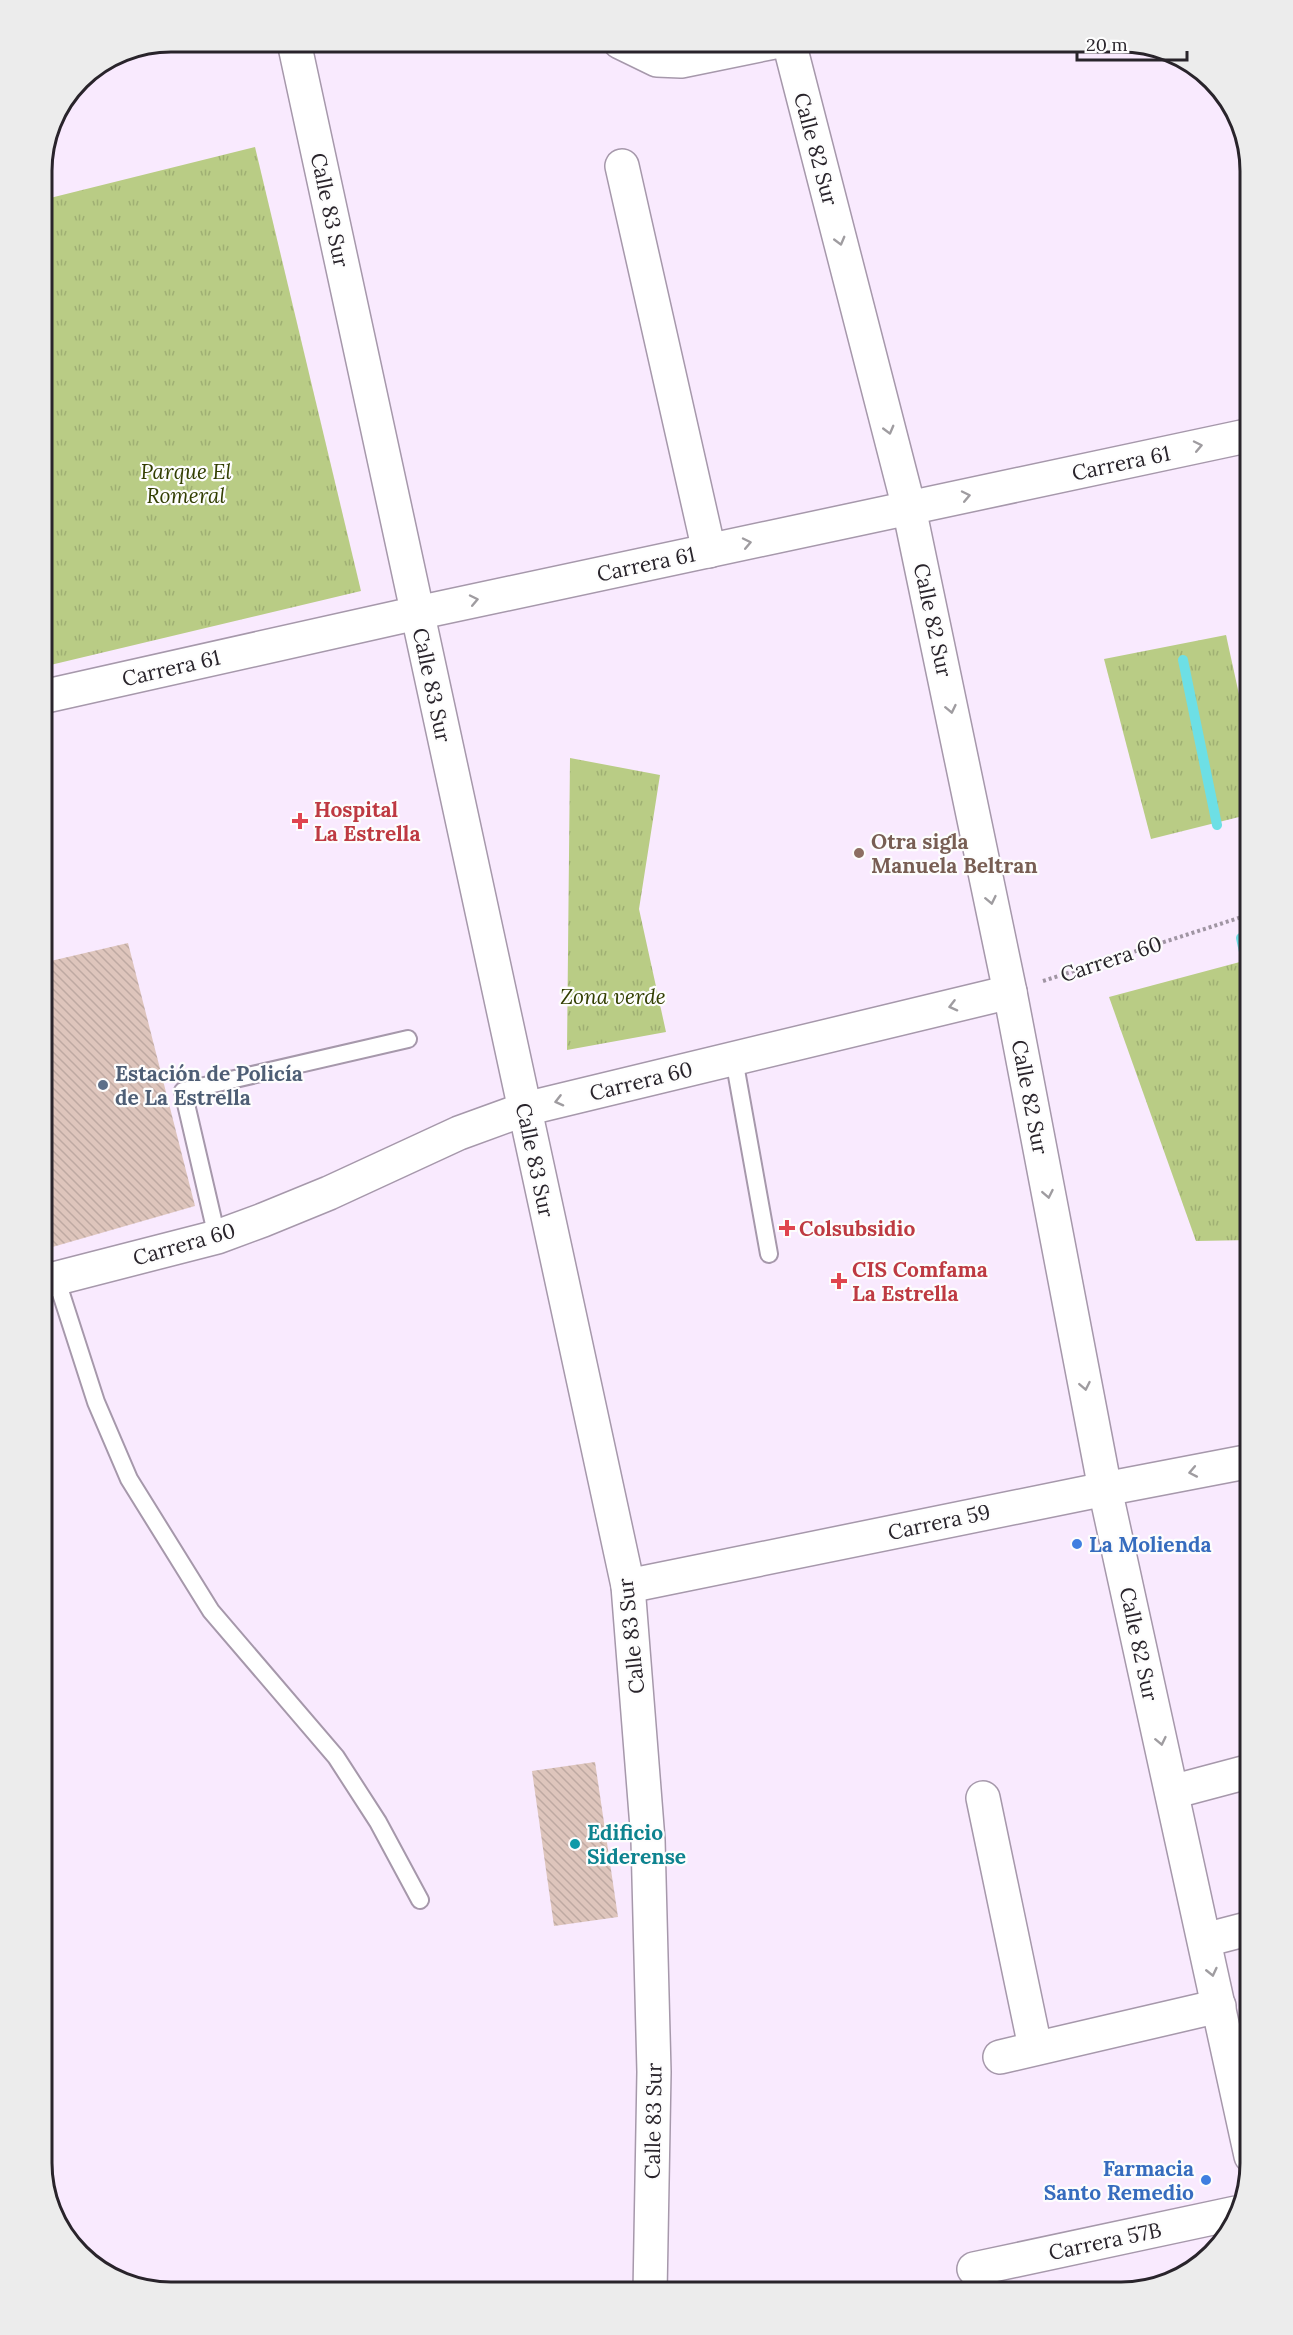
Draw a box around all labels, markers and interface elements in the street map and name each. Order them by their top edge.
scale bar [1077,24,1186,62]
text: 20 m [1086,33,1128,56]
street label: Calle 82 Sur [788,90,844,208]
street label: Calle 83 Sur [305,150,355,270]
one-way arrow [833,236,846,246]
one-way arrow [882,424,894,435]
street label: Carrera 61 [1069,439,1173,487]
one-way arrow [1193,441,1203,454]
park label: Parque El Romeral [140,458,232,509]
one-way arrow [961,490,971,503]
one-way arrow [742,537,752,550]
street label: Carrera 61 [594,540,698,588]
street label: Calle 82 Sur [908,561,958,679]
one-way arrow [469,595,479,608]
street label: Calle 83 Sur [407,625,457,745]
street label: Carrera 61 [119,644,223,692]
one-way arrow [944,704,957,714]
place label: Hospital La Estrella [314,796,420,847]
marker: Hospital La Estrella [291,812,309,830]
place label: Otra sigla Manuela Beltran [871,828,1038,879]
marker: Otra sigla Manuela Beltran [852,846,866,860]
one-way arrow [983,895,996,905]
street label: Carrera 60 [1057,930,1165,988]
park label: Zona verde [560,983,666,1010]
one-way arrow [948,999,958,1012]
street label: Calle 82 Sur [1006,1038,1054,1156]
street label: Carrera 60 [587,1055,695,1107]
place label: Estación de Policía de La Estrella [115,1060,303,1111]
marker: Estación de Policía de La Estrella [96,1078,110,1092]
one-way arrow [554,1093,564,1106]
street label: Calle 83 Sur [510,1100,560,1220]
one-way arrow [1041,1189,1054,1199]
place label: Colsubsidio [799,1215,915,1242]
street label: Carrera 60 [130,1216,238,1272]
marker: Colsubsidio [780,1221,794,1235]
place label: CIS Comfama La Estrella [852,1256,988,1307]
marker: CIS Comfama La Estrella [830,1272,848,1290]
one-way arrow [1078,1380,1091,1390]
one-way arrow [1189,1465,1199,1478]
street label: Carrera 59 [885,1498,993,1546]
place label: La Molienda [1089,1531,1212,1558]
marker: La Molienda [1070,1537,1084,1551]
street label: Calle 83 Sur [611,1577,651,1695]
street label: Calle 82 Sur [1114,1585,1164,1703]
one-way arrow [1153,1735,1166,1745]
place label: Edificio Siderense [587,1819,686,1870]
marker: Edificio Siderense [568,1837,582,1851]
one-way arrow [1205,1967,1218,1977]
street label: Calle 83 Sur [638,2063,668,2179]
place label: Farmacia Santo Remedio [1044,2155,1194,2206]
marker: Farmacia Santo Remedio [1199,2173,1213,2187]
street label: Carrera 57B [1046,2216,1164,2266]

